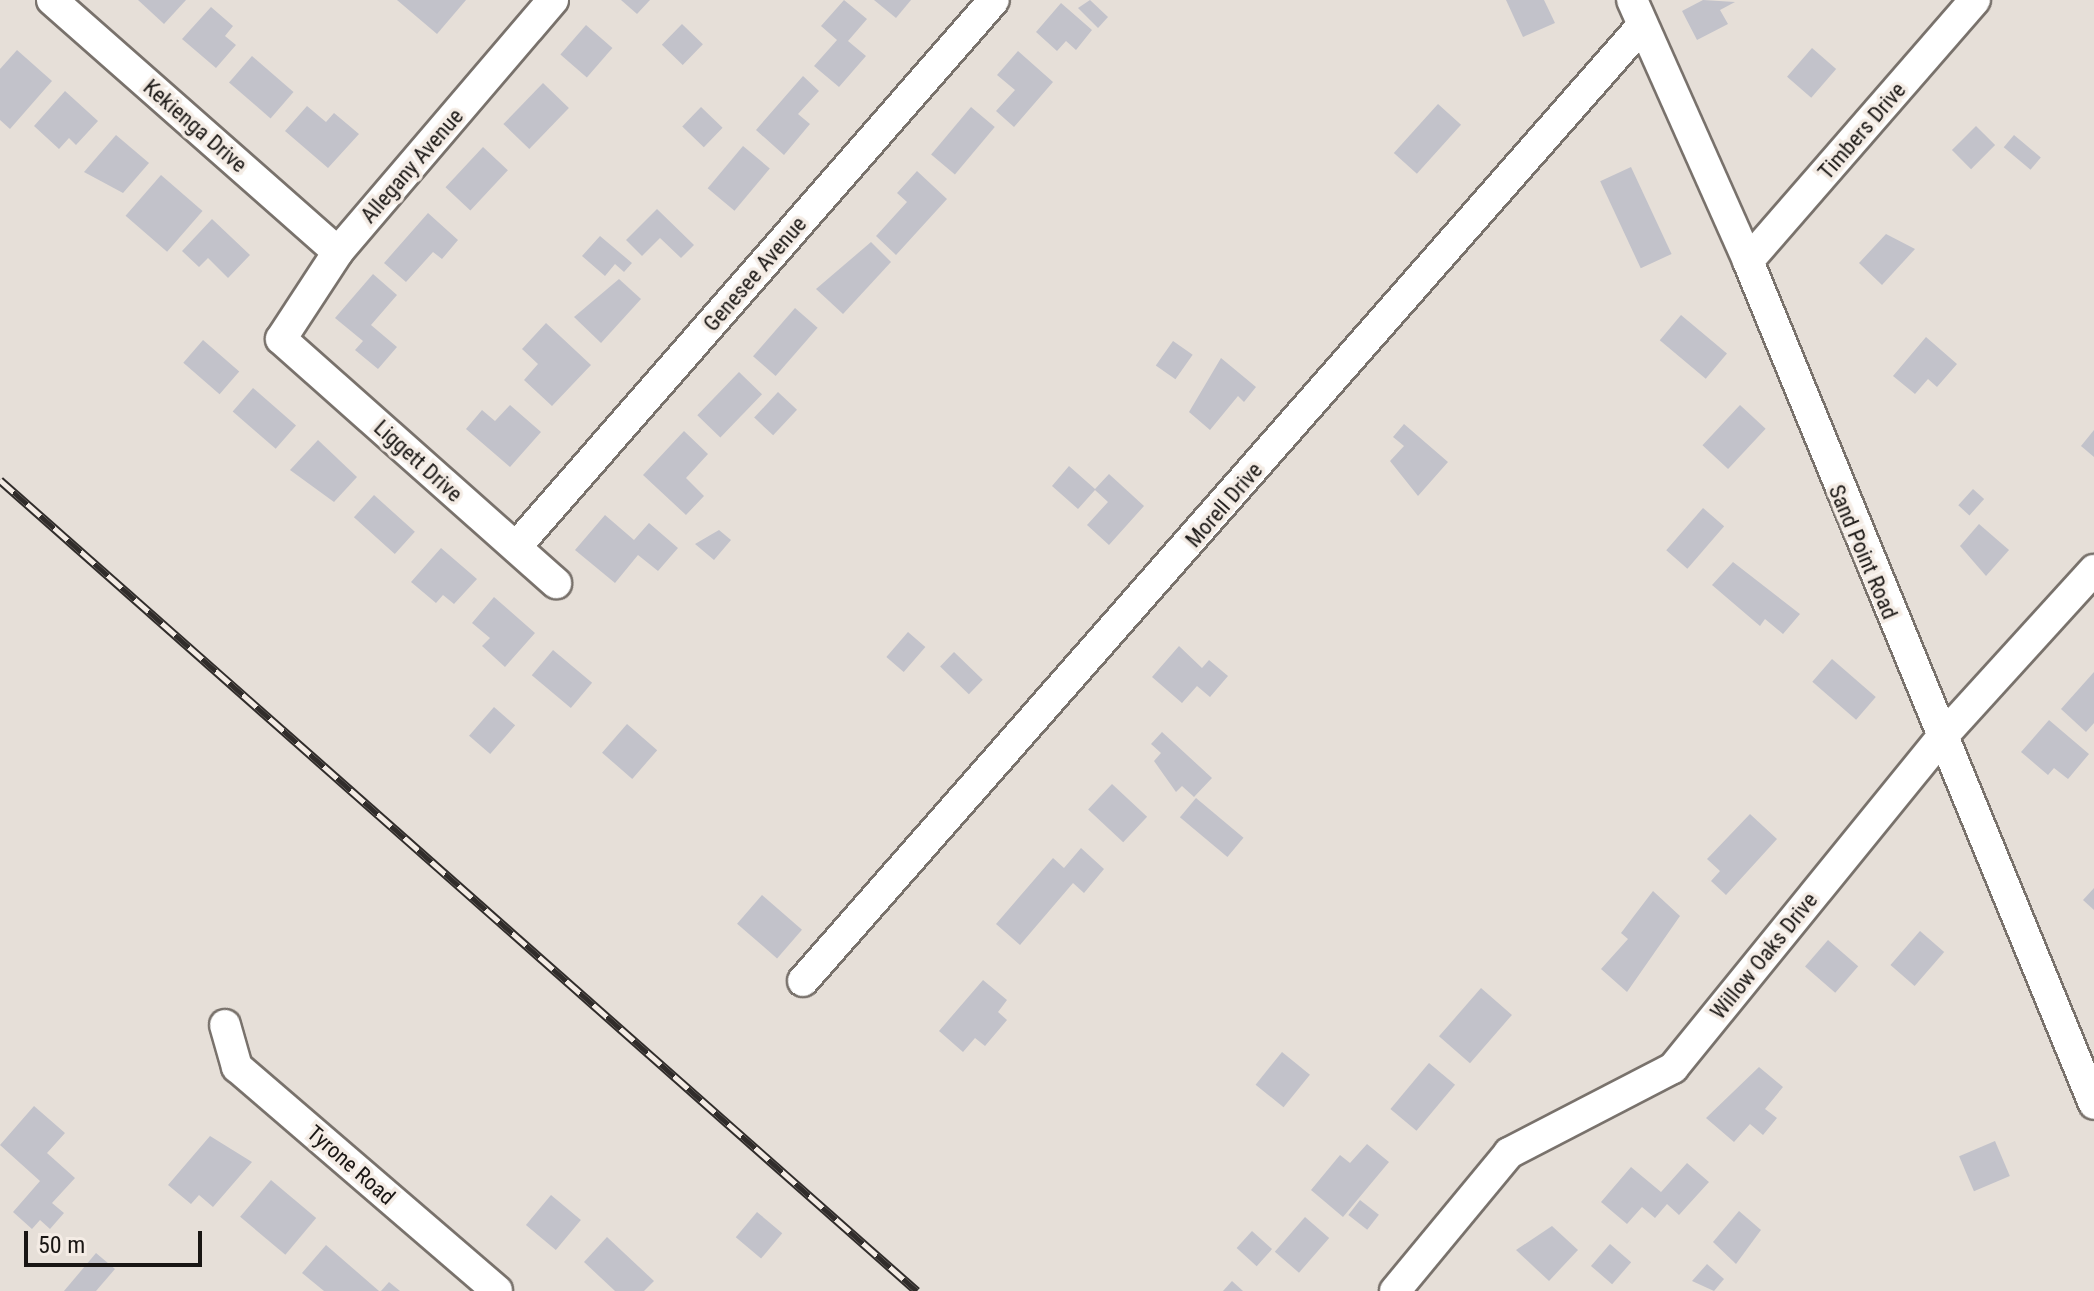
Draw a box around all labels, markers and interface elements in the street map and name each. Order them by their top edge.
street label: Kekienga Drive [138,74,252,178]
street label: Timbers Drive [1813,77,1911,185]
street label: Allegany Avenue [355,103,469,229]
street label: Genesee Avenue [698,211,812,337]
street label: Liggett Drive [368,415,468,507]
street label: Morell Drive [1180,457,1268,553]
street label: Sand Point Road [1823,481,1903,623]
street label: Willow Oaks Drive [1705,887,1823,1025]
street label: Tyrone Road [302,1120,400,1210]
scale bar [28,1215,206,1265]
text: 50 m [38,1231,85,1259]

